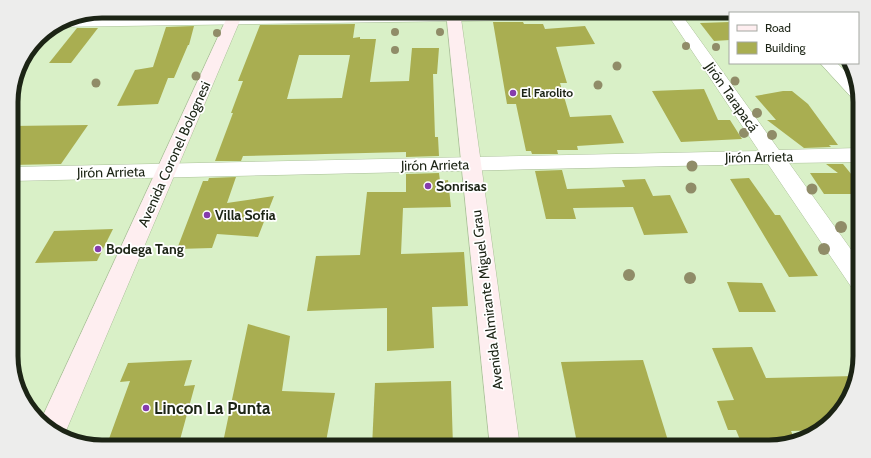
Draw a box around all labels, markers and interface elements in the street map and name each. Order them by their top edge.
legend [729,12,859,64]
text: Road [765,20,791,35]
text: Building [765,40,807,55]
street label: Jirón Tarapacá [701,58,763,136]
street label: Avenida Coronel Bolognesi [134,78,214,230]
place label: El Farolito [521,85,573,100]
marker: El Farolito [508,88,518,98]
street label: Jirón Arrieta [724,147,794,167]
street label: Jirón Arrieta [400,155,470,175]
street label: Jirón Arrieta [76,162,146,182]
place label: Sonrisas [436,177,487,195]
marker: Sonrisas [423,181,433,191]
place label: Villa Sofia [215,206,276,224]
street label: Avenida Almirante Miguel Grau [467,209,507,391]
marker: Villa Sofia [202,210,212,220]
place label: Bodega Tang [106,240,184,258]
marker: Bodega Tang [93,244,103,254]
place label: Lincon La Punta [154,398,271,418]
marker: Lincon La Punta [141,403,151,413]

